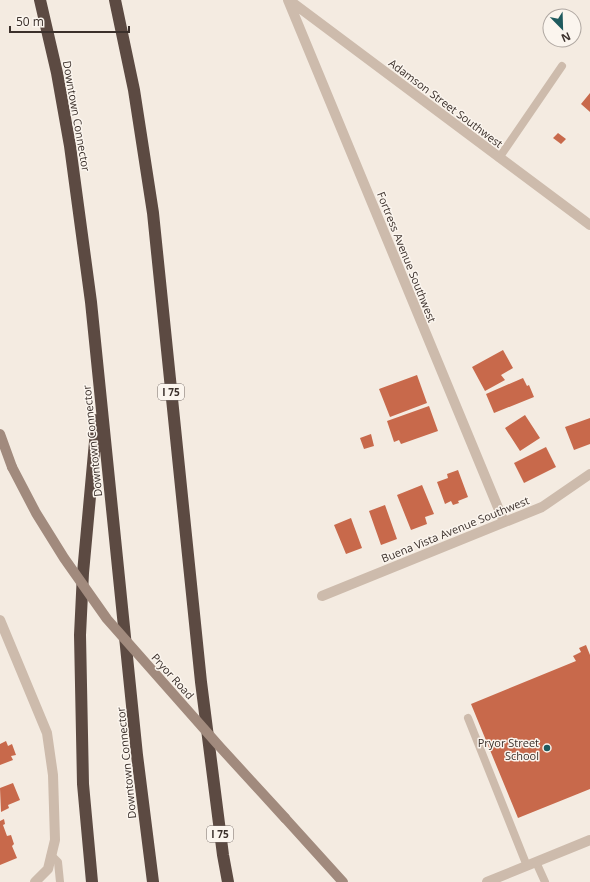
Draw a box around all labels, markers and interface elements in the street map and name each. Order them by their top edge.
scale bar [10,8,129,34]
north arrow [542,8,582,48]
text: 50 m [16,13,44,30]
text: N [559,29,573,46]
street label: Adamson Street Southwest [386,55,506,151]
street label: Downtown Connector [60,60,94,173]
street label: Fortress Avenue Southwest [374,189,440,325]
street label: Downtown Connector [79,384,105,498]
road number: I 75 [158,384,184,400]
street label: Buena Vista Avenue Southwest [379,492,531,566]
street label: Pryor Road [148,650,198,702]
street label: Downtown Connector [113,706,139,820]
place label: Pryor Street School [478,735,539,763]
marker: Pryor Street School [542,743,552,753]
road number: I 75 [207,826,233,842]

